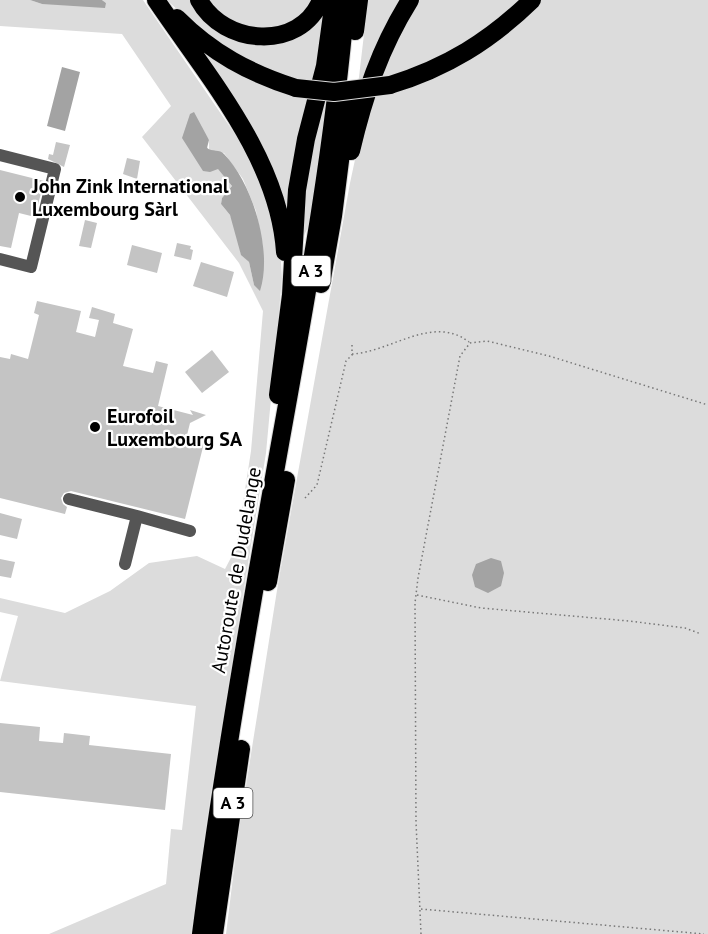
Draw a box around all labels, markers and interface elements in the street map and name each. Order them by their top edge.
place label: John Zink International Luxembourg Sàrl [31,173,229,222]
marker: John Zink International Luxembourg Sàrl [13,190,27,204]
road number: A 3 [292,256,330,286]
place label: Eurofoil Luxembourg SA [107,403,243,452]
marker: Eurofoil Luxembourg SA [88,420,102,434]
street label: Autoroute de Dudelange [205,465,267,675]
road number: A 3 [214,788,252,818]

